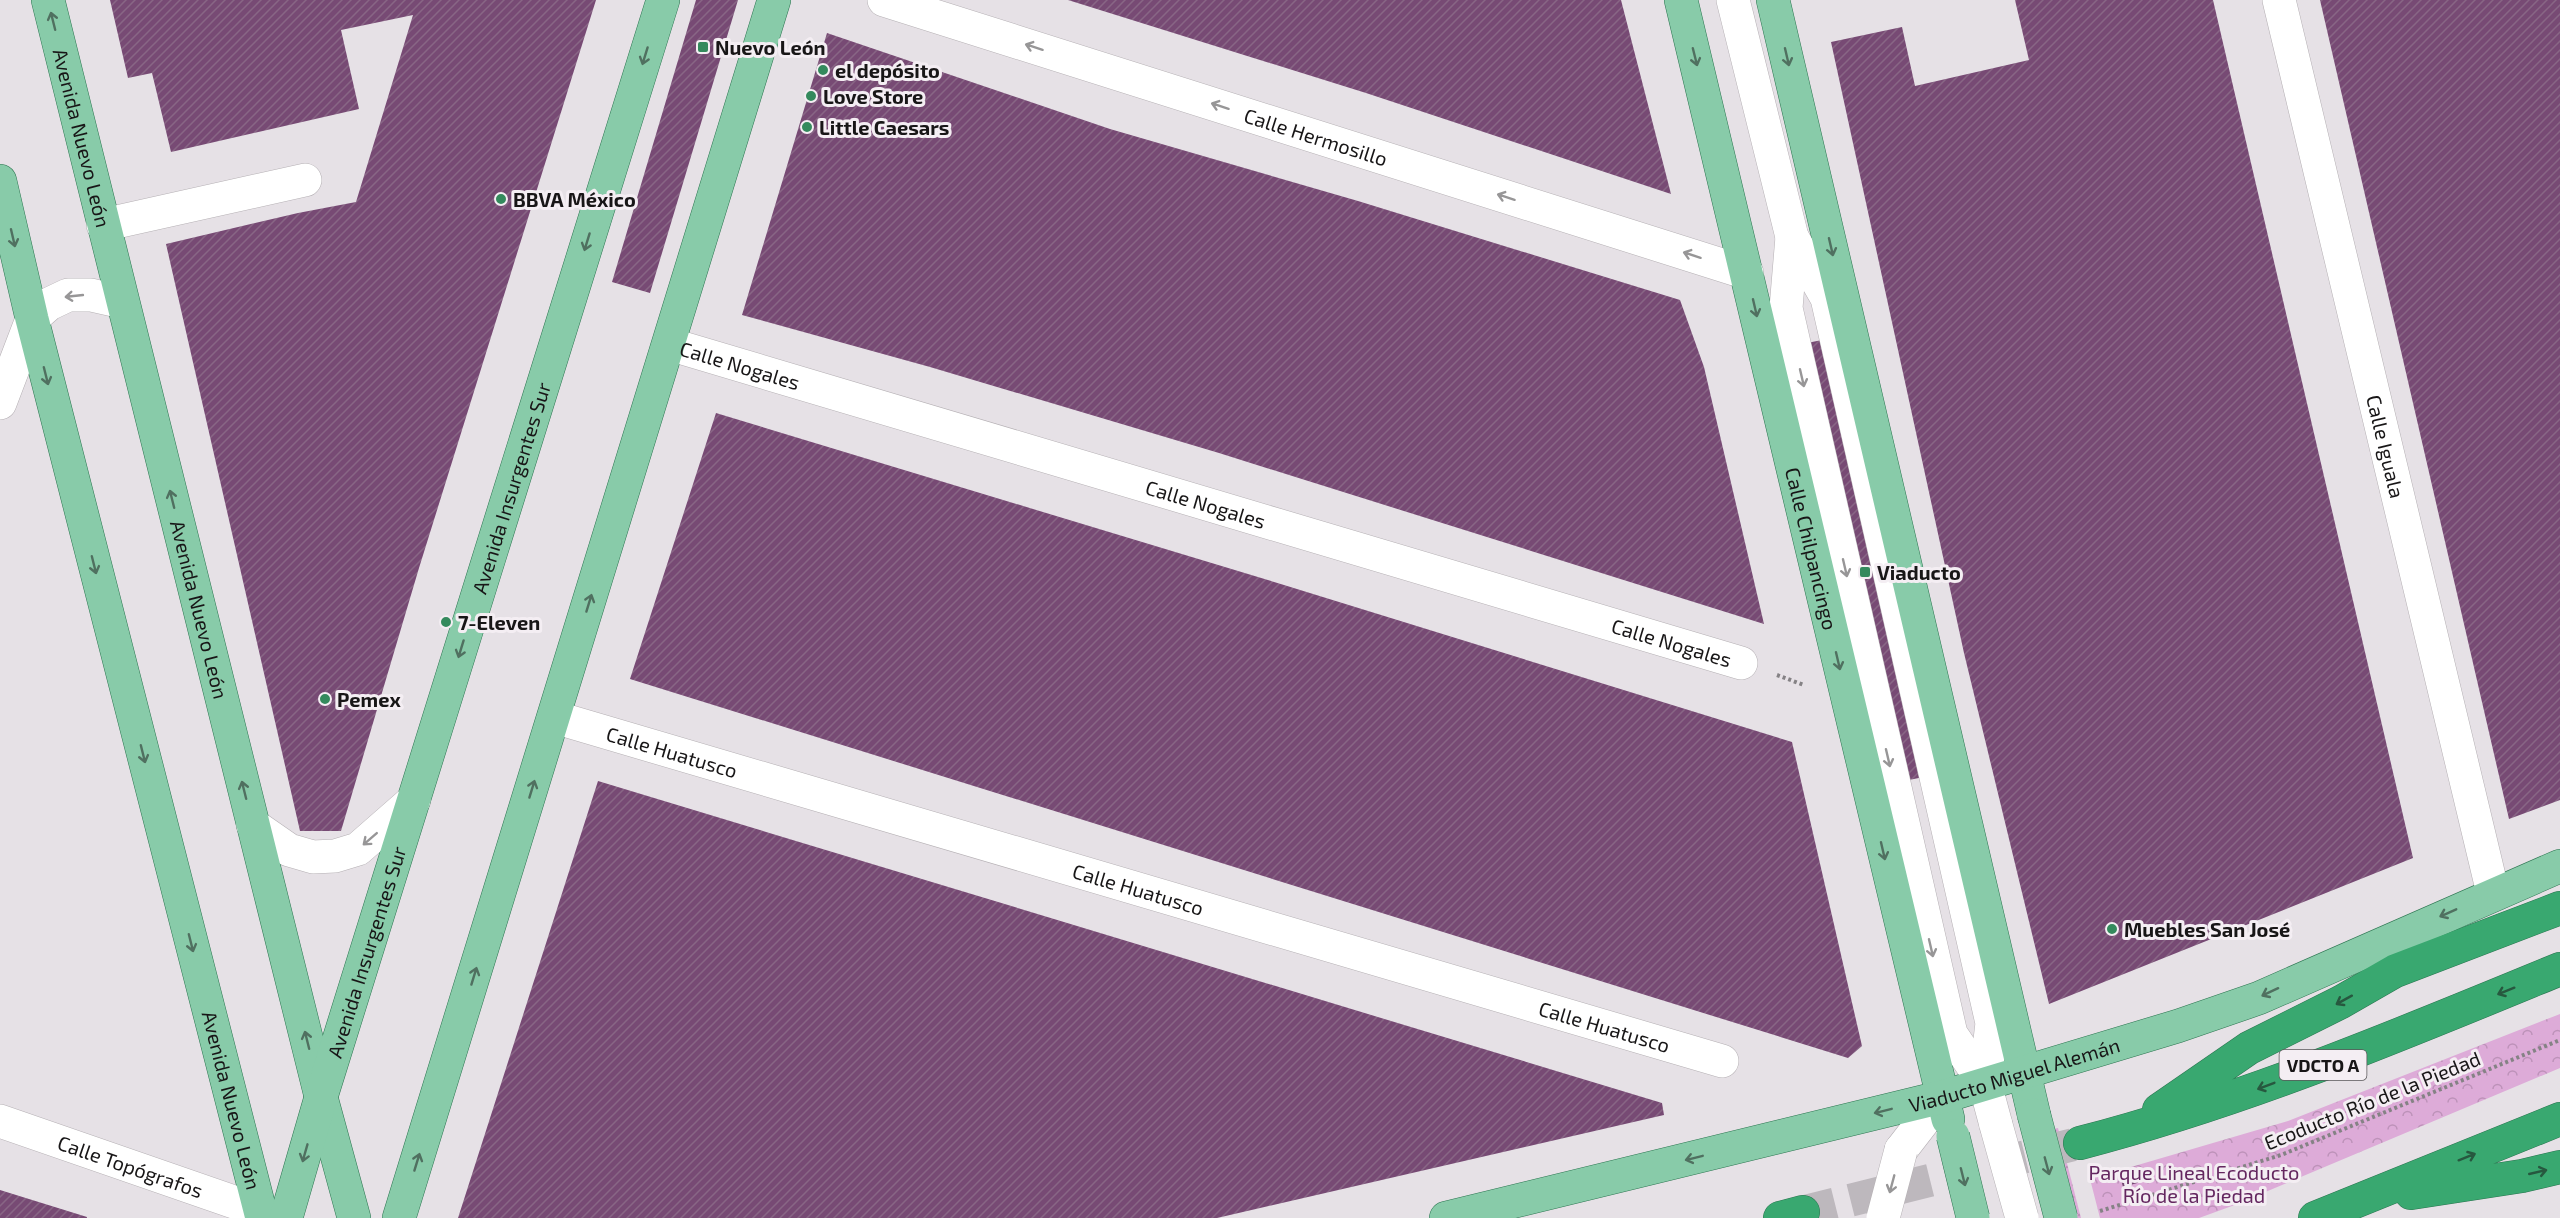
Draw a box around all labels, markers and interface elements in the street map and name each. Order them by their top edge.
one-way arrow [46,12,58,31]
place label: Nuevo León [715,35,826,59]
marker: Nuevo León [696,40,710,54]
one-way arrow [1025,41,1044,52]
street label: Avenida Nuevo León [49,46,116,230]
one-way arrow [639,46,650,65]
one-way arrow [1689,47,1701,66]
one-way arrow [1781,47,1793,66]
place label: el depósito [835,58,940,82]
marker: el depósito [816,63,830,77]
place label: Love Store [823,84,923,108]
marker: Love Store [804,89,818,103]
one-way arrow [1211,100,1230,111]
street label: Calle Hermosillo [1241,103,1391,171]
place label: Little Caesars [819,115,949,139]
marker: Little Caesars [800,120,814,134]
place label: BBVA México [513,187,636,211]
one-way arrow [1497,191,1516,202]
marker: BBVA México [494,192,508,206]
one-way arrow [8,227,19,247]
one-way arrow [581,232,592,251]
one-way arrow [1825,237,1837,256]
one-way arrow [1683,249,1702,260]
one-way arrow [64,291,84,302]
one-way arrow [1750,298,1762,317]
street label: Calle Nogales [677,336,803,394]
one-way arrow [41,366,53,385]
one-way arrow [1796,368,1808,387]
street label: Avenida Insurgentes Sur [467,379,555,597]
street label: Calle Iguala [2362,392,2410,500]
street label: Calle Chilpancingo [1781,465,1843,632]
street label: Calle Nogales [1143,475,1269,533]
one-way arrow [165,489,177,508]
street label: Avenida Nuevo León [166,518,233,701]
one-way arrow [89,555,101,574]
one-way arrow [1839,558,1851,577]
place label: Viaducto [1877,560,1961,584]
marker: Viaducto [1858,565,1872,579]
one-way arrow [584,594,595,613]
place label: 7-Eleven [458,610,540,634]
street label: Calle Nogales [1609,613,1734,672]
marker: 7-Eleven [439,615,453,629]
one-way arrow [454,639,465,658]
one-way arrow [1833,651,1844,670]
place label: Pemex [337,687,401,711]
marker: Pemex [318,692,332,706]
street label: Calle Huatusco [604,721,740,782]
one-way arrow [137,744,149,763]
one-way arrow [1883,748,1894,767]
one-way arrow [238,780,250,799]
one-way arrow [527,780,538,799]
one-way arrow [363,832,378,846]
one-way arrow [1878,841,1890,860]
street label: Avenida Insurgentes Sur [322,843,411,1061]
street label: Calle Huatusco [1070,858,1207,920]
one-way arrow [2439,908,2458,919]
place label: Muebles San José [2124,917,2290,941]
marker: Muebles San José [2105,922,2119,936]
one-way arrow [186,933,197,952]
one-way arrow [1926,938,1938,957]
one-way arrow [469,967,480,986]
one-way arrow [2497,986,2516,997]
one-way arrow [2261,987,2279,999]
one-way arrow [2336,995,2354,1006]
street label: Calle Huatusco [1536,996,1673,1057]
street label: Avenida Nuevo León [198,1008,266,1192]
one-way arrow [301,1031,312,1050]
street label: Viaducto Miguel Alemán [1906,1032,2122,1117]
street label: Ecoducto Río de la Piedad [2260,1046,2484,1154]
road number: VDCTO A [2280,1050,2366,1080]
one-way arrow [2257,1082,2276,1093]
one-way arrow [1874,1106,1893,1118]
street label: Calle Topógrafos [55,1130,206,1202]
one-way arrow [299,1143,310,1162]
one-way arrow [2457,1151,2475,1162]
one-way arrow [1684,1152,1703,1164]
one-way arrow [412,1153,423,1172]
one-way arrow [2042,1157,2054,1176]
park label: Parque Lineal Ecoducto Río de la Piedad [2089,1160,2299,1207]
one-way arrow [2528,1166,2547,1178]
one-way arrow [1958,1167,1969,1186]
one-way arrow [1885,1174,1897,1193]

